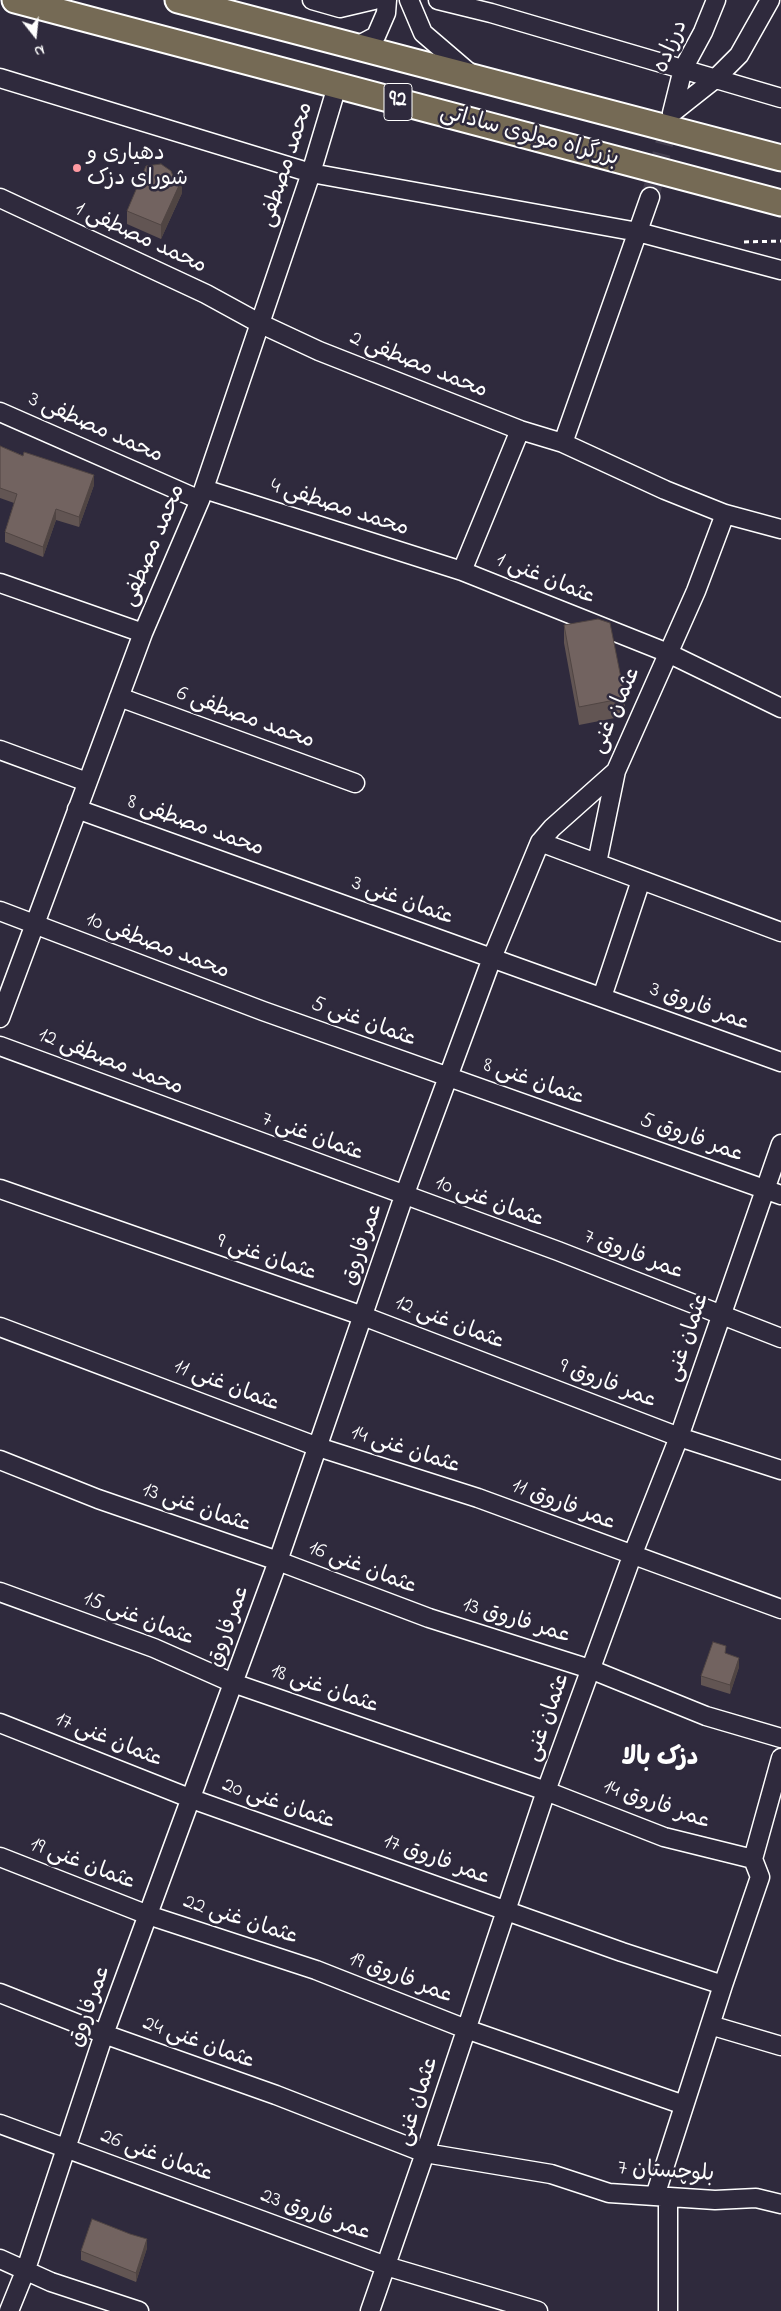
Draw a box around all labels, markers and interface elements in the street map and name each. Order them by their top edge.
north arrow [10,10,60,60]
street label: درزاده [649,17,695,77]
text: N [32,39,47,61]
road number: 92 [384,84,412,120]
street label: محمد مصطفی [255,99,321,231]
street label: بزرگراه مولوی ساداتی [437,100,621,174]
place label: دهیاری و شورای دزک [87,142,188,194]
marker: دهیاری و شورای دزک [71,162,83,174]
street label: محمد مصطفی 1 [70,197,210,281]
street label: محمد مصطفی 2 [345,326,491,406]
street label: محمد مصطفی 3 [24,388,166,470]
street label: محمد مصطفی 4 [266,474,412,544]
street label: محمد مصطفی [117,481,193,611]
street label: عثمان غنی 1 [492,548,598,612]
street label: عثمان غنی [586,664,648,758]
street label: محمد مصطفی 6 [172,682,318,756]
street label: محمد مصطفی 8 [123,790,267,864]
street label: عثمان غنی 3 [348,871,456,933]
street label: محمد مصطفی 10 [81,907,233,987]
street label: عمر فاروق 3 [645,978,753,1038]
street label: عثمان غنی 5 [307,992,419,1054]
street label: محمد مصطفی 12 [34,1023,186,1103]
street label: عثمان غنی 8 [479,1053,587,1113]
street label: عثمان غنی 7 [258,1107,366,1169]
street label: عمر فاروق 5 [636,1108,746,1170]
street label: عثمان غنی 10 [431,1171,547,1235]
street label: عمرفاروق [338,1201,390,1289]
street label: عمر فاروق 7 [580,1225,686,1287]
street label: عثمان غنی 9 [213,1230,319,1288]
street label: عثمان غنی [662,1290,716,1386]
street label: عثمان غنی 12 [391,1291,507,1357]
street label: عمر فاروق 9 [555,1354,659,1416]
street label: عثمان غنی 11 [169,1355,283,1419]
street label: عثمان غنی 14 [347,1421,463,1481]
street label: عمر فاروق 11 [507,1474,619,1538]
street label: عثمان غنی 13 [138,1478,254,1540]
street label: عثمان غنی 16 [304,1536,420,1602]
street label: عمرفاروق [203,1583,257,1671]
street label: عثمان غنی 15 [79,1587,197,1653]
street label: عمر فاروق 13 [459,1593,573,1651]
street label: عثمان غنی 18 [267,1659,381,1721]
street label: عثمان غنی [521,1670,577,1766]
street label: عثمان غنی 17 [51,1708,165,1774]
district label: دزک بالا [622,1745,698,1775]
street label: عثمان غنی 20 [218,1773,338,1837]
street label: عمر فاروق 14 [599,1775,713,1837]
street label: عمر فاروق 17 [379,1830,493,1892]
street label: عثمان غنی 19 [26,1833,138,1897]
street label: عثمان غنی 22 [179,1890,301,1952]
street label: عمر فاروق 19 [344,1947,456,2011]
street label: عمرفاروق [64,1963,118,2051]
street label: عثمان غنی 24 [138,2012,258,2076]
street label: عثمان غنی [392,2054,446,2150]
street label: عثمان غنی 26 [96,2124,216,2190]
street label: بلوچستان 7 [617,2156,715,2190]
street label: عمر فاروق 23 [256,2184,374,2248]

